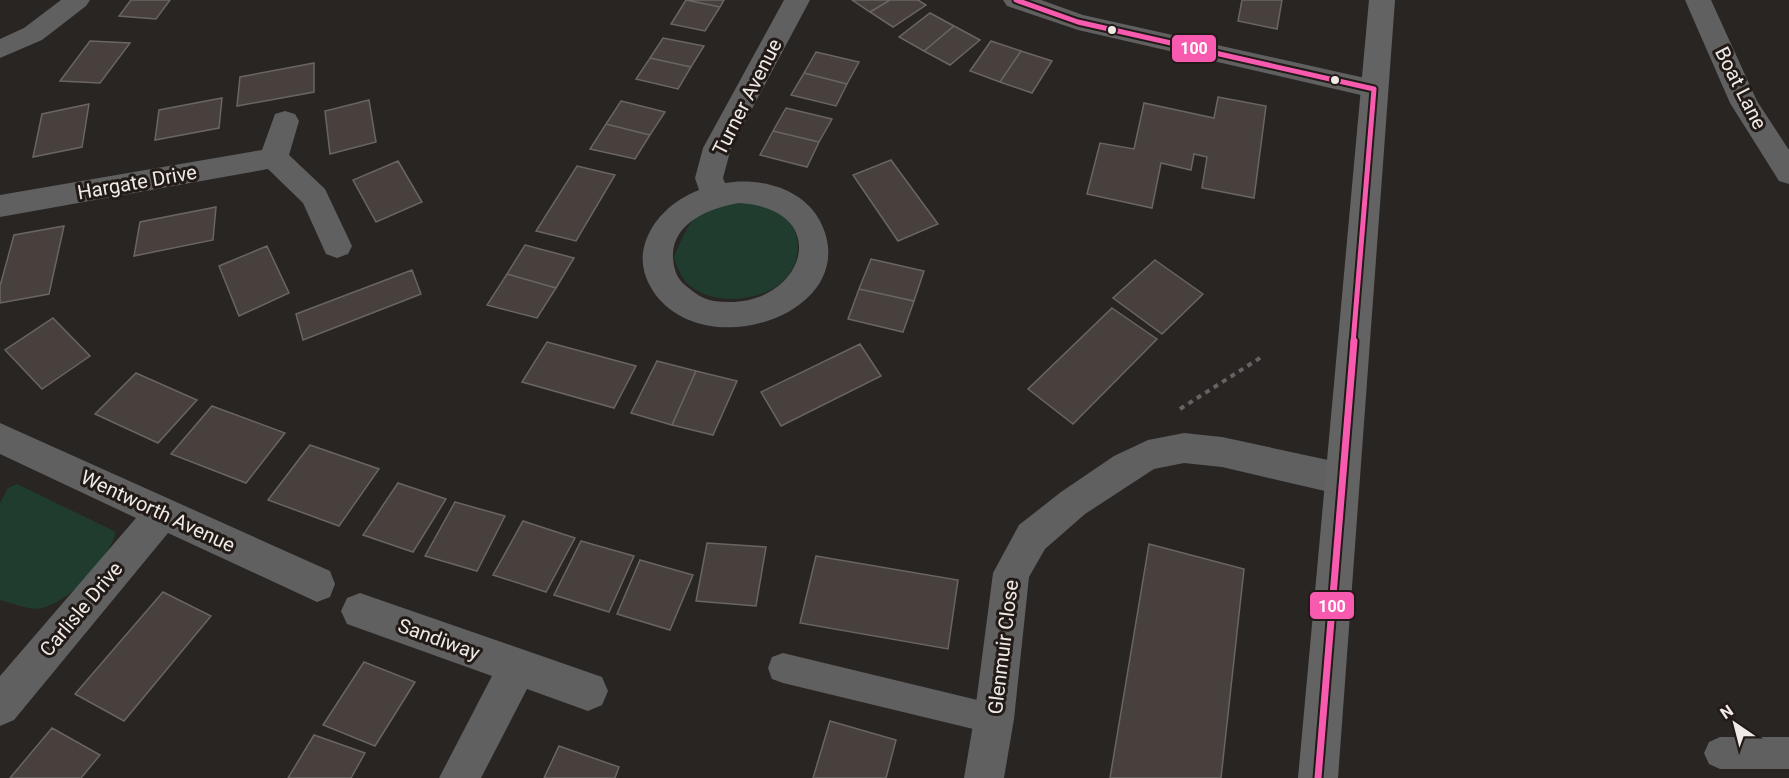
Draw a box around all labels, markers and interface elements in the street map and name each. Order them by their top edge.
unlabelled marker [1106,24,1118,36]
line badge: 100 [1171,34,1217,63]
street label: Turner Avenue [707,35,787,159]
text: 100 [1180,39,1208,58]
street label: Boat Lane [1710,43,1772,133]
unlabelled marker [1329,74,1341,86]
street label: Hargate Drive [75,160,199,204]
street label: Wentworth Avenue [77,465,239,557]
street label: Carlisle Drive [34,557,128,661]
street label: Glenmuir Close [983,578,1023,716]
line badge: 100 [1309,591,1355,620]
text: 100 [1318,597,1346,616]
street label: Sandiway [395,613,484,665]
north arrow [1705,694,1765,754]
text: N [1717,701,1737,723]

